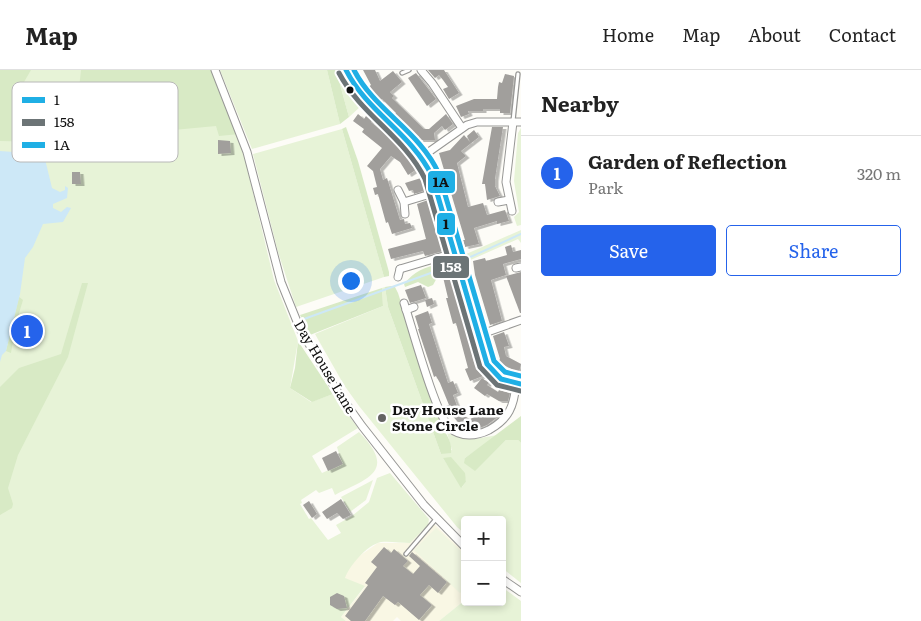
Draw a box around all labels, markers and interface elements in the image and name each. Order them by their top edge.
text: Map [25,17,78,52]
text: Home [602,21,654,48]
text: Map [682,21,720,48]
text: About [748,21,801,48]
text: Contact [829,21,896,48]
legend [12,82,178,162]
unlabelled marker [345,85,355,95]
text: Nearby [541,87,619,118]
text: 1 [54,89,60,109]
text: 158 [54,111,75,131]
text: 1A [54,134,71,154]
text: Garden of Reflection [588,147,787,175]
text: 1 [554,161,560,185]
text: 320 m [857,161,901,185]
line badge: 1A [427,170,456,194]
text: 1A [433,171,450,191]
text: Park [588,175,623,199]
line badge: 1 [436,212,456,236]
text: 1 [443,213,449,233]
button: Save [541,225,716,276]
button: Share [726,225,901,276]
line badge: 158 [432,255,470,279]
text: 158 [440,256,462,276]
your location [338,268,364,294]
pin: 1 [11,312,43,350]
street label: Day House Lane [290,316,362,417]
place label: Day House Lane Stone Circle [392,399,504,435]
marker: Day House Lane Stone Circle [376,412,388,424]
map controls [461,516,506,606]
button: + [461,516,506,561]
button: − [461,561,506,606]

